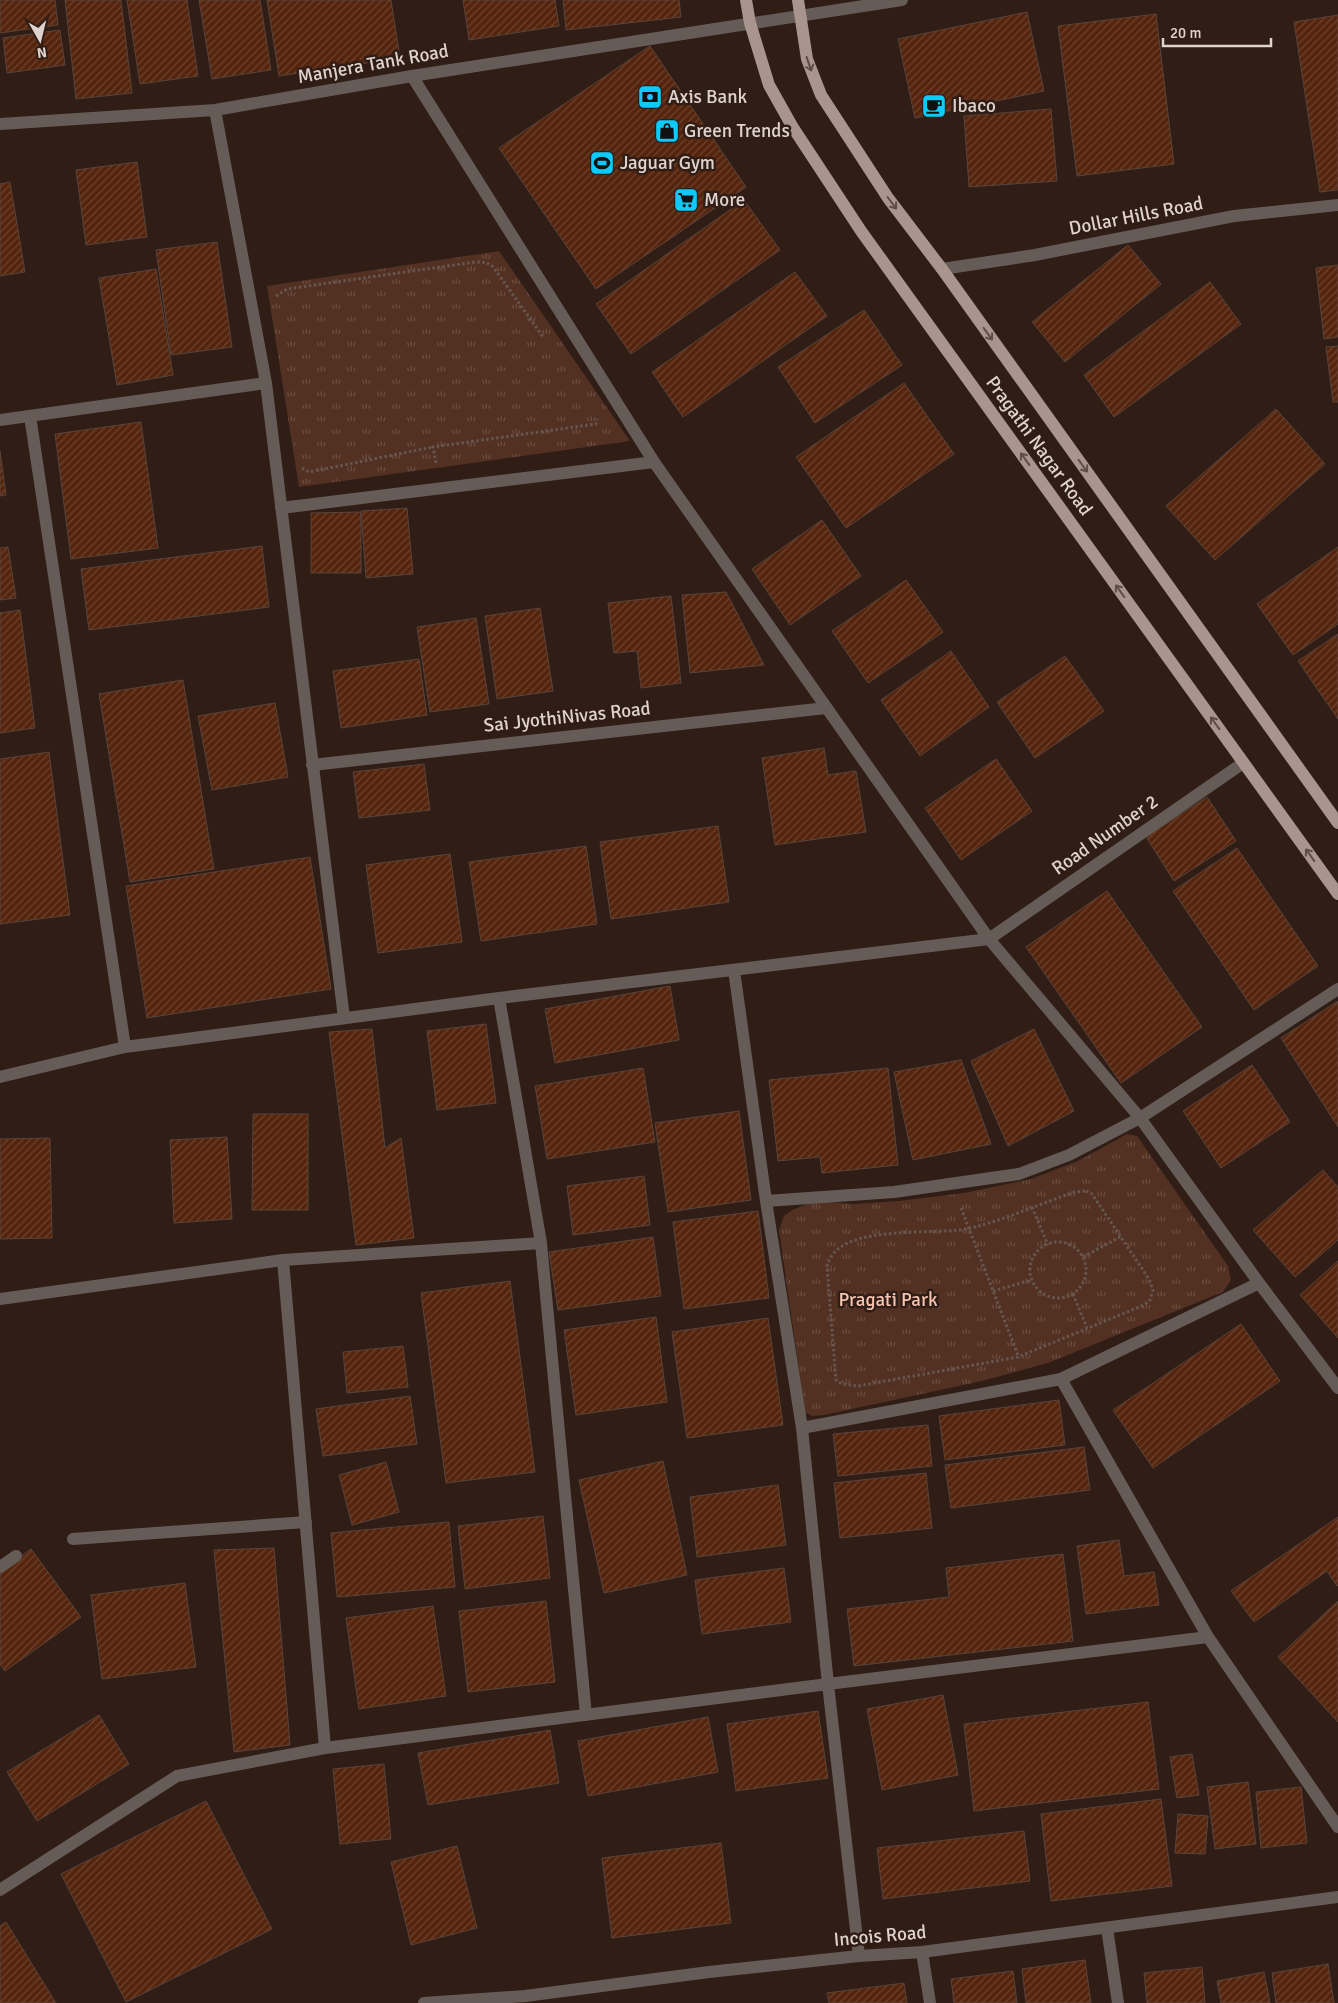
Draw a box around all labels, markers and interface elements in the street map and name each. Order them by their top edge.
north arrow [15,15,65,65]
scale bar [1163,15,1270,47]
text: 20 m [1170,24,1201,42]
street label: Manjera Tank Road [296,39,450,89]
text: N [36,43,48,61]
one-way arrow [805,56,814,71]
bank icon: Axis Bank [637,84,663,110]
place label: Axis Bank [668,85,748,109]
cafe icon: Ibaco [921,93,947,119]
place label: Ibaco [952,94,996,118]
shop icon: Green Trends [654,118,680,144]
place label: Green Trends [684,119,790,143]
sports icon: Jaguar Gym [589,150,615,176]
place label: Jaguar Gym [620,151,715,175]
supermarket icon: More [673,187,699,213]
place label: More [704,188,745,212]
street label: Dollar Hills Road [1067,191,1205,241]
one-way arrow [887,196,897,210]
one-way arrow [983,327,993,341]
street label: Pragathi Nagar Road [980,372,1098,520]
one-way arrow [1020,452,1030,466]
one-way arrow [1078,459,1088,473]
one-way arrow [1115,584,1125,598]
street label: Sai JyothiNivas Road [482,696,652,738]
one-way arrow [1209,717,1220,730]
street label: Road Number 2 [1047,790,1163,880]
one-way arrow [1304,849,1315,862]
park label: Pragati Park [839,1288,938,1312]
street label: Incois Road [833,1920,927,1952]

